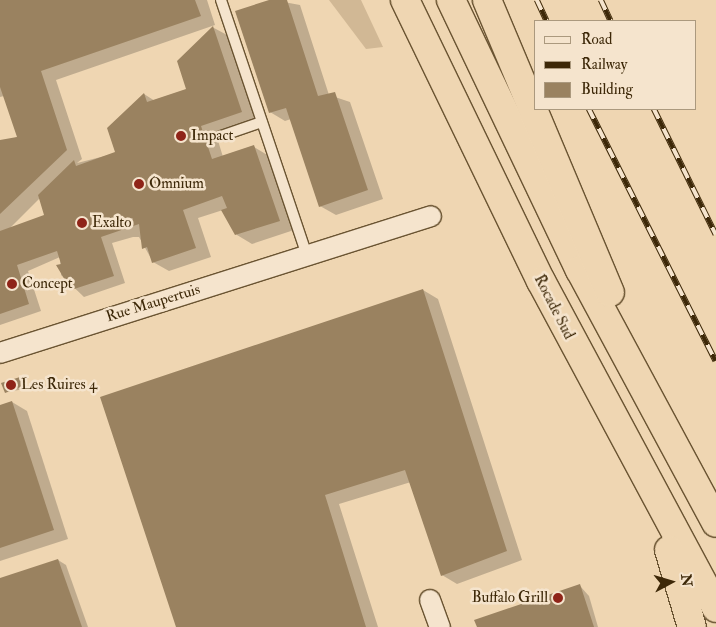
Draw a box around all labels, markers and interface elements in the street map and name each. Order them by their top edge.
legend [534,20,696,110]
text: Road [581,30,612,49]
text: Railway [581,55,627,74]
text: Building [581,80,633,99]
place label: Impact [191,127,233,145]
marker: Impact [175,130,187,142]
place label: Omnium [149,175,204,193]
marker: Omnium [133,178,145,190]
place label: Exalto [92,214,131,232]
marker: Exalto [76,217,88,229]
street label: Rocade Sud [530,272,578,342]
place label: Concept [22,275,73,293]
marker: Concept [6,278,18,290]
street label: Rue Maupertuis [104,280,202,326]
place label: Les Ruires 4 [21,376,97,394]
marker: Les Ruires 4 [5,379,17,391]
north arrow [646,557,696,607]
text: N [677,573,696,587]
place label: Buffalo Grill [472,589,548,607]
marker: Buffalo Grill [552,592,564,604]

